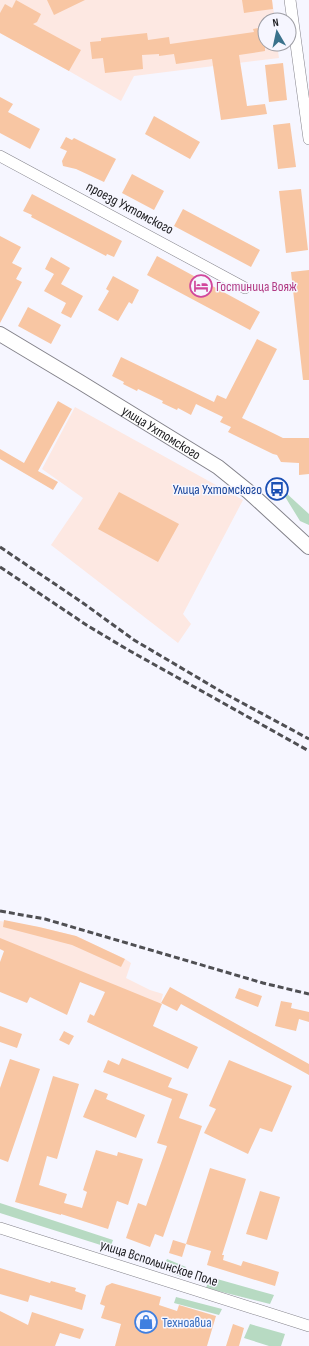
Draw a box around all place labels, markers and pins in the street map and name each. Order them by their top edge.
hotel icon: Гостиница Вояж [188,273,214,299]
place label: Гостиница Вояж [216,278,297,295]
bus stop icon: Улица Ухтомского [264,476,290,502]
place label: Улица Ухтомского [173,481,262,498]
shop icon: Техноавиа [133,1309,159,1335]
place label: Техноавиа [162,1314,212,1331]

